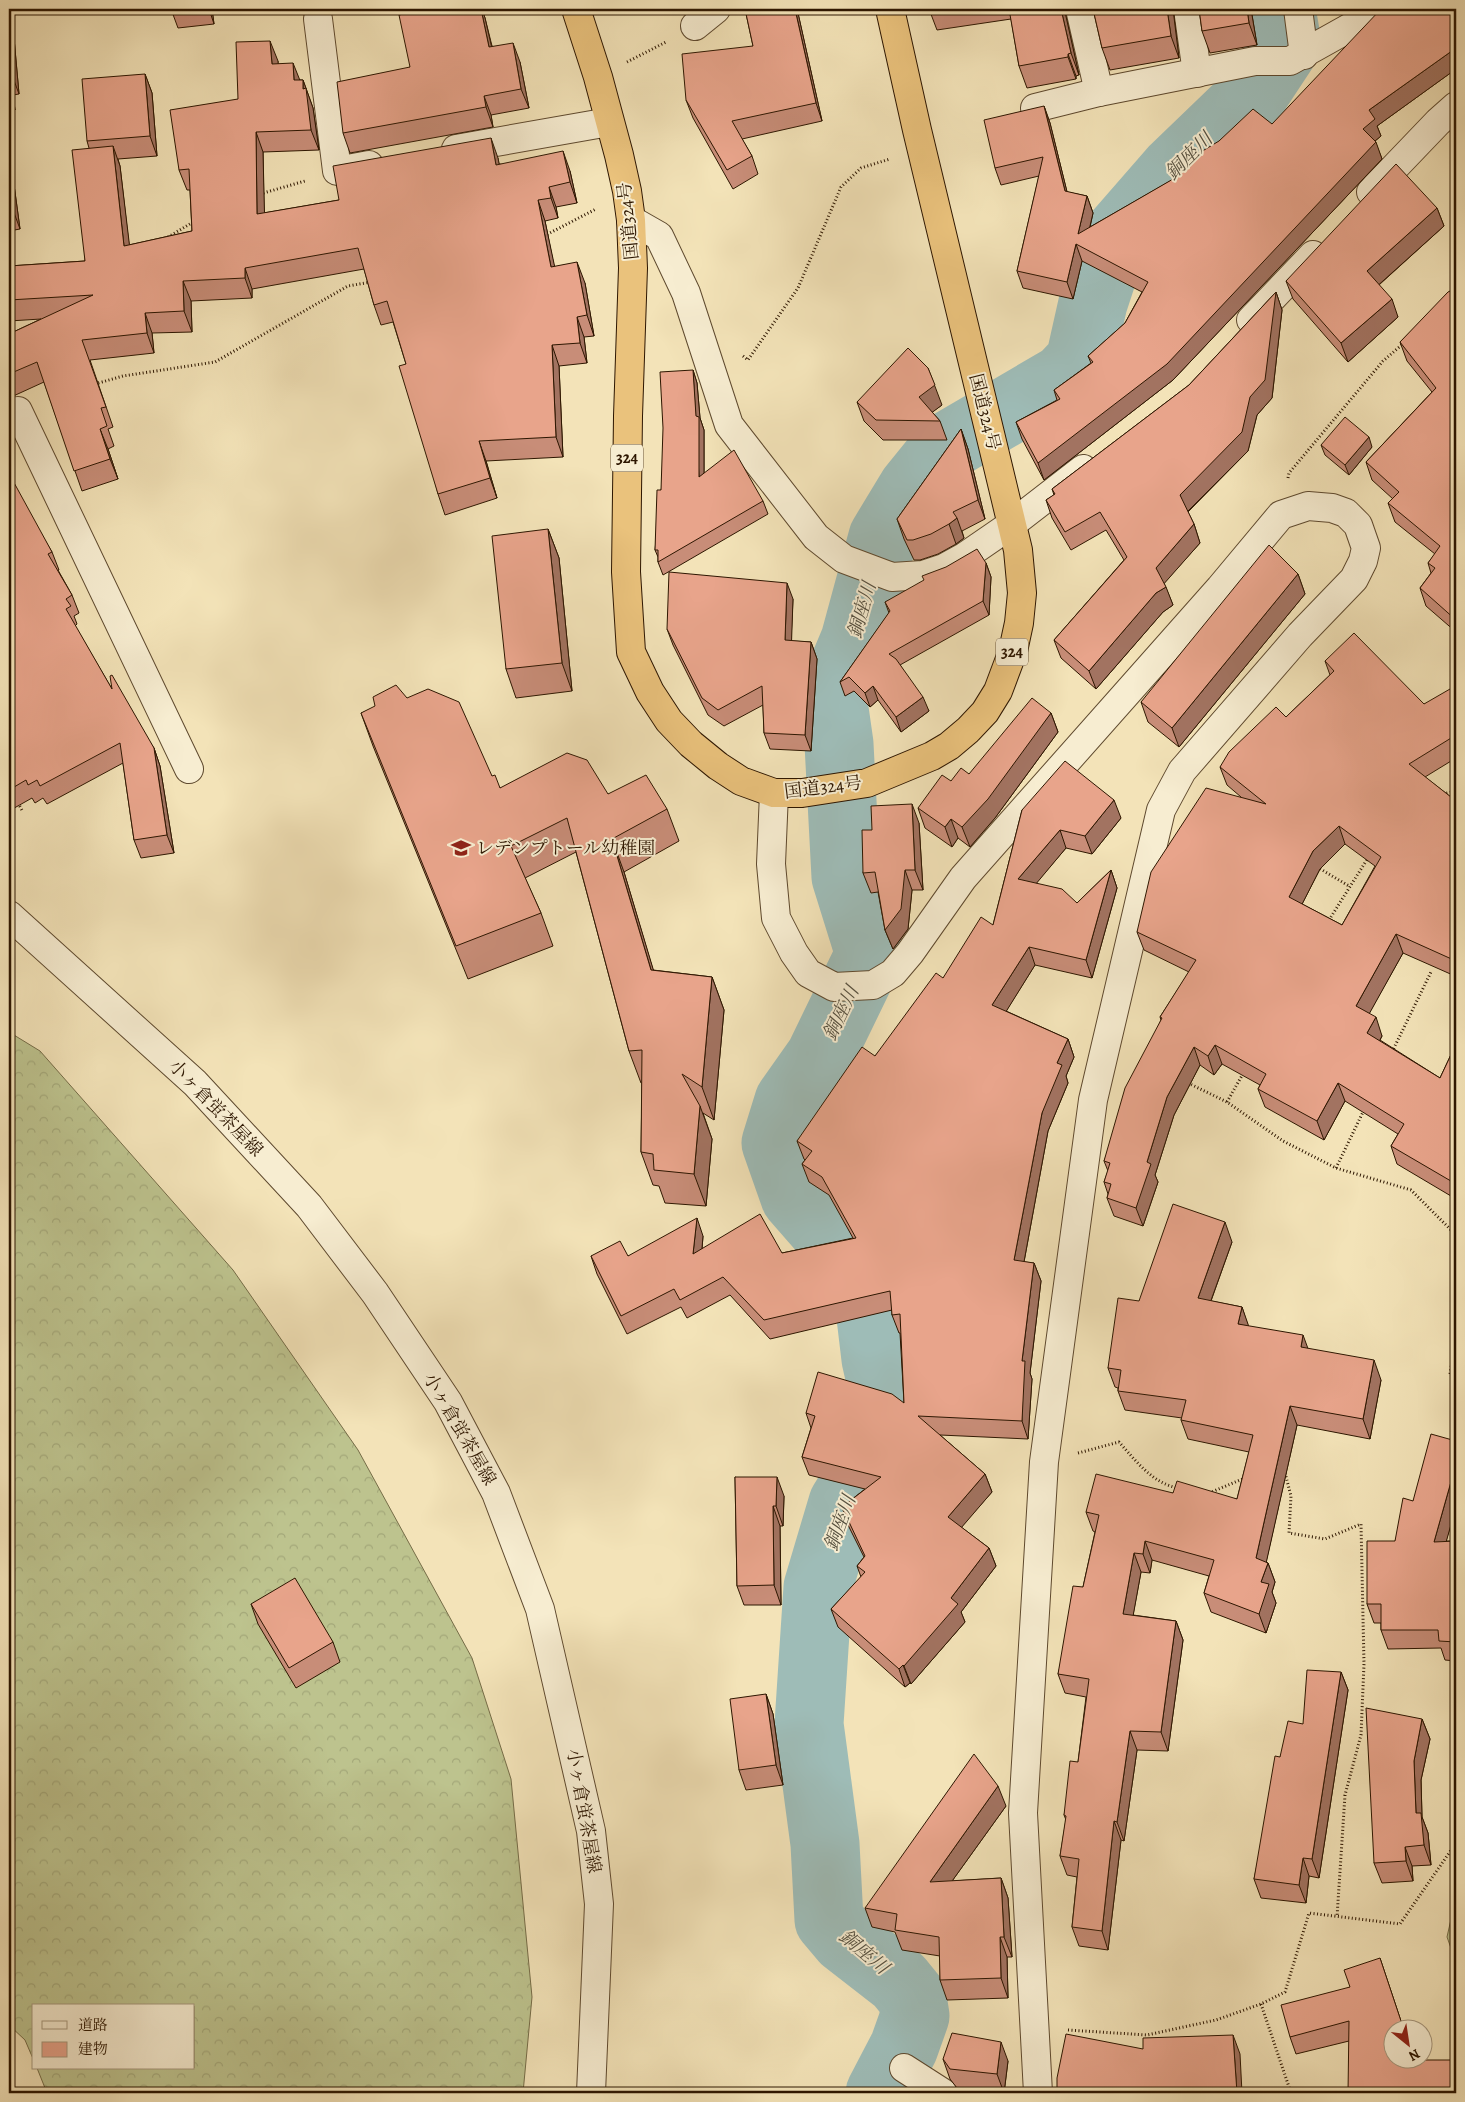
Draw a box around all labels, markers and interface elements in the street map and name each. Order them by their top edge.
water label: 銅座川 [1160,125,1220,185]
street label: 国道324号 [612,181,644,261]
street label: 国道324号 [964,371,1006,453]
road number: 324 [611,444,643,472]
water label: 銅座川 [842,577,883,641]
road number: 324 [996,638,1028,666]
street label: 国道324号 [783,770,863,804]
place label: レデンプトール幼稚園 [476,836,655,860]
school or university icon: レデンプトール幼稚園 [450,837,472,859]
water label: 銅座川 [817,980,866,1044]
street label: 小ヶ倉蛍茶屋線 [164,1054,268,1162]
street label: 小ヶ倉蛍茶屋線 [418,1368,502,1490]
water label: 銅座川 [818,1490,863,1554]
street label: 小ヶ倉蛍茶屋線 [561,1747,607,1875]
water label: 銅座川 [834,1924,896,1982]
legend [32,2004,195,2070]
text: 道路 [78,2015,108,2035]
north arrow [1382,2020,1432,2070]
text: 建物 [78,2039,108,2059]
text: N [1405,2044,1423,2066]

